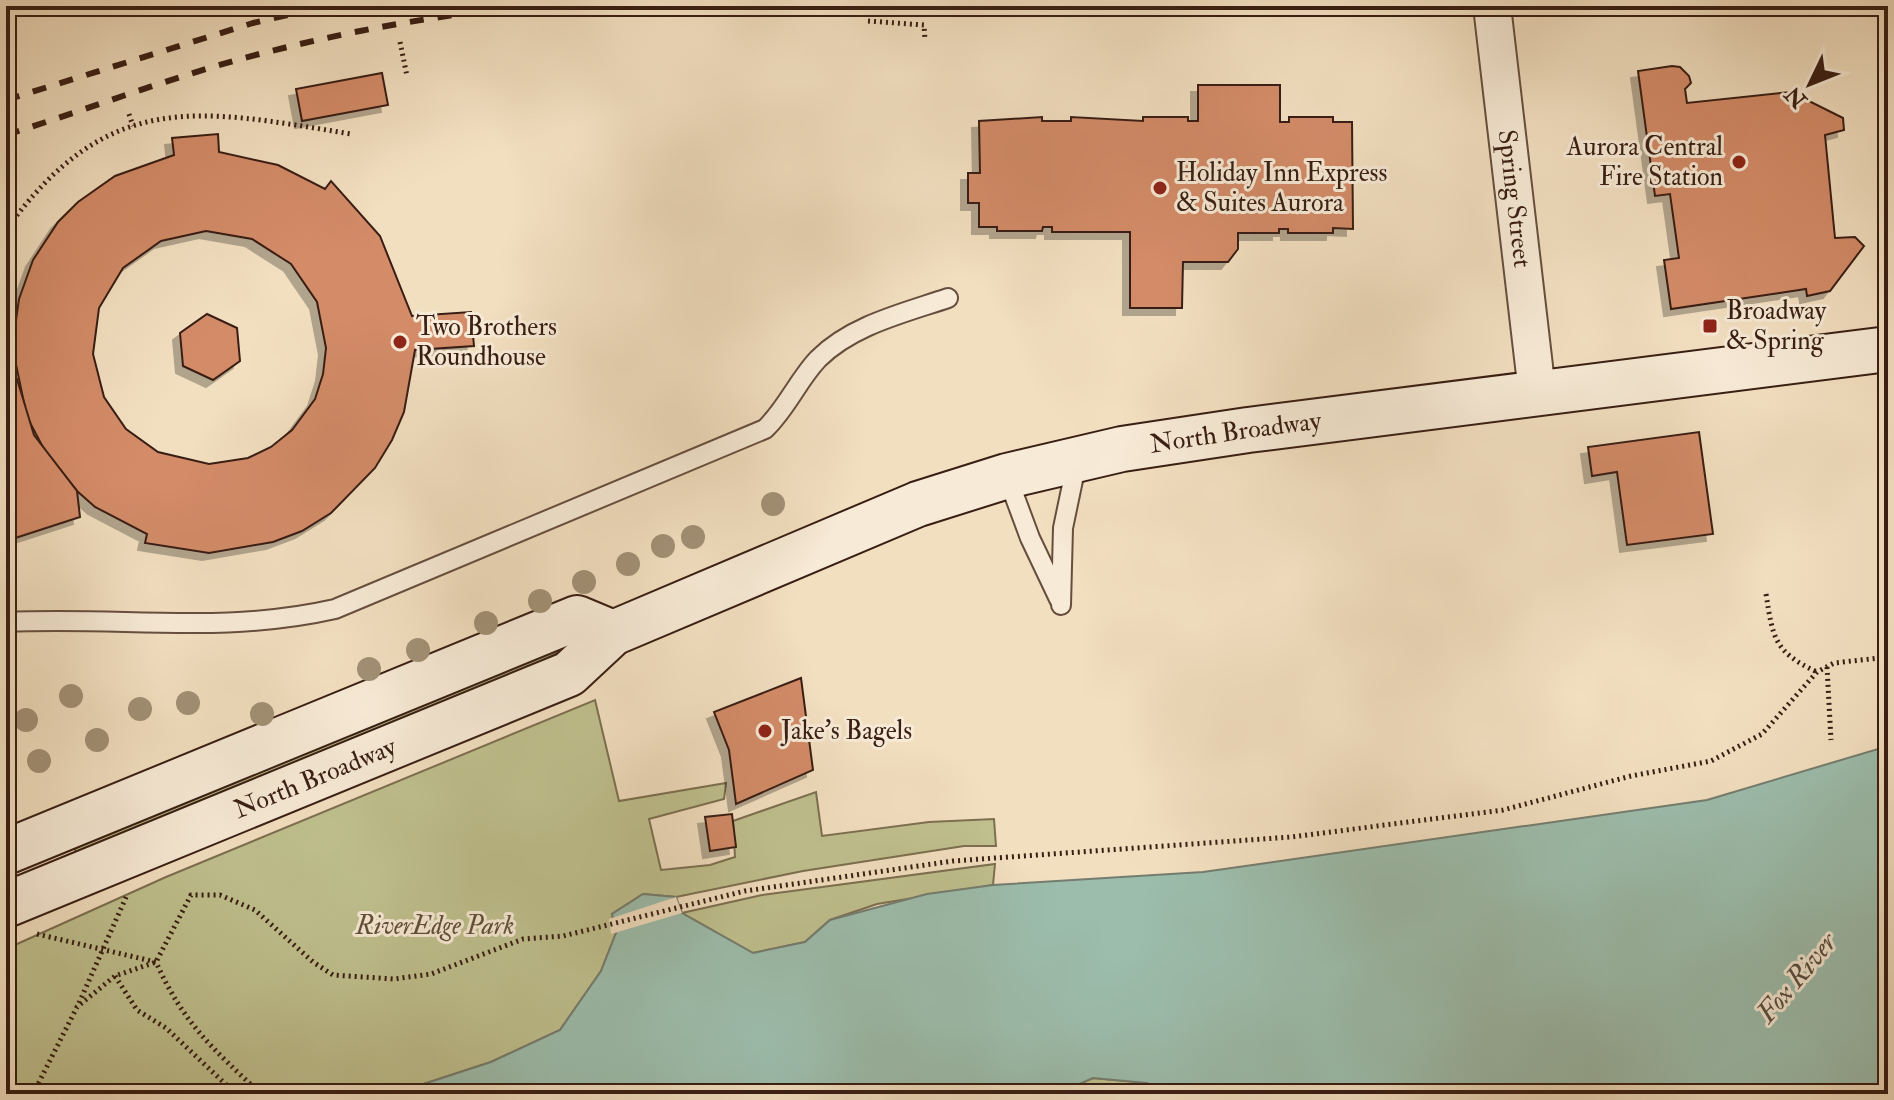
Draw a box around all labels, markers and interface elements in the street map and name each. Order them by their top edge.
north arrow [1770,44,1850,124]
text: N [1779,80,1814,114]
street label: Spring Street [1491,128,1538,269]
place label: Aurora Central Fire Station [1566,131,1723,193]
marker: Aurora Central Fire Station [1730,153,1748,171]
place label: Holiday Inn Express & Suites Aurora [1176,157,1387,219]
marker: Holiday Inn Express & Suites Aurora [1151,179,1169,197]
place label: Broadway & Spring [1726,295,1827,358]
place label: Two Brothers Roundhouse [416,311,557,373]
marker: Broadway & Spring [1701,317,1719,335]
marker: Two Brothers Roundhouse [391,333,409,351]
street label: North Broadway [1148,405,1324,461]
place label: Jake’s Bagels [780,715,912,747]
marker: Jake’s Bagels [756,722,774,740]
street label: North Broadway [229,730,401,826]
park label: RiverEdge Park [355,910,514,942]
water label: Fox River [1748,925,1846,1032]

